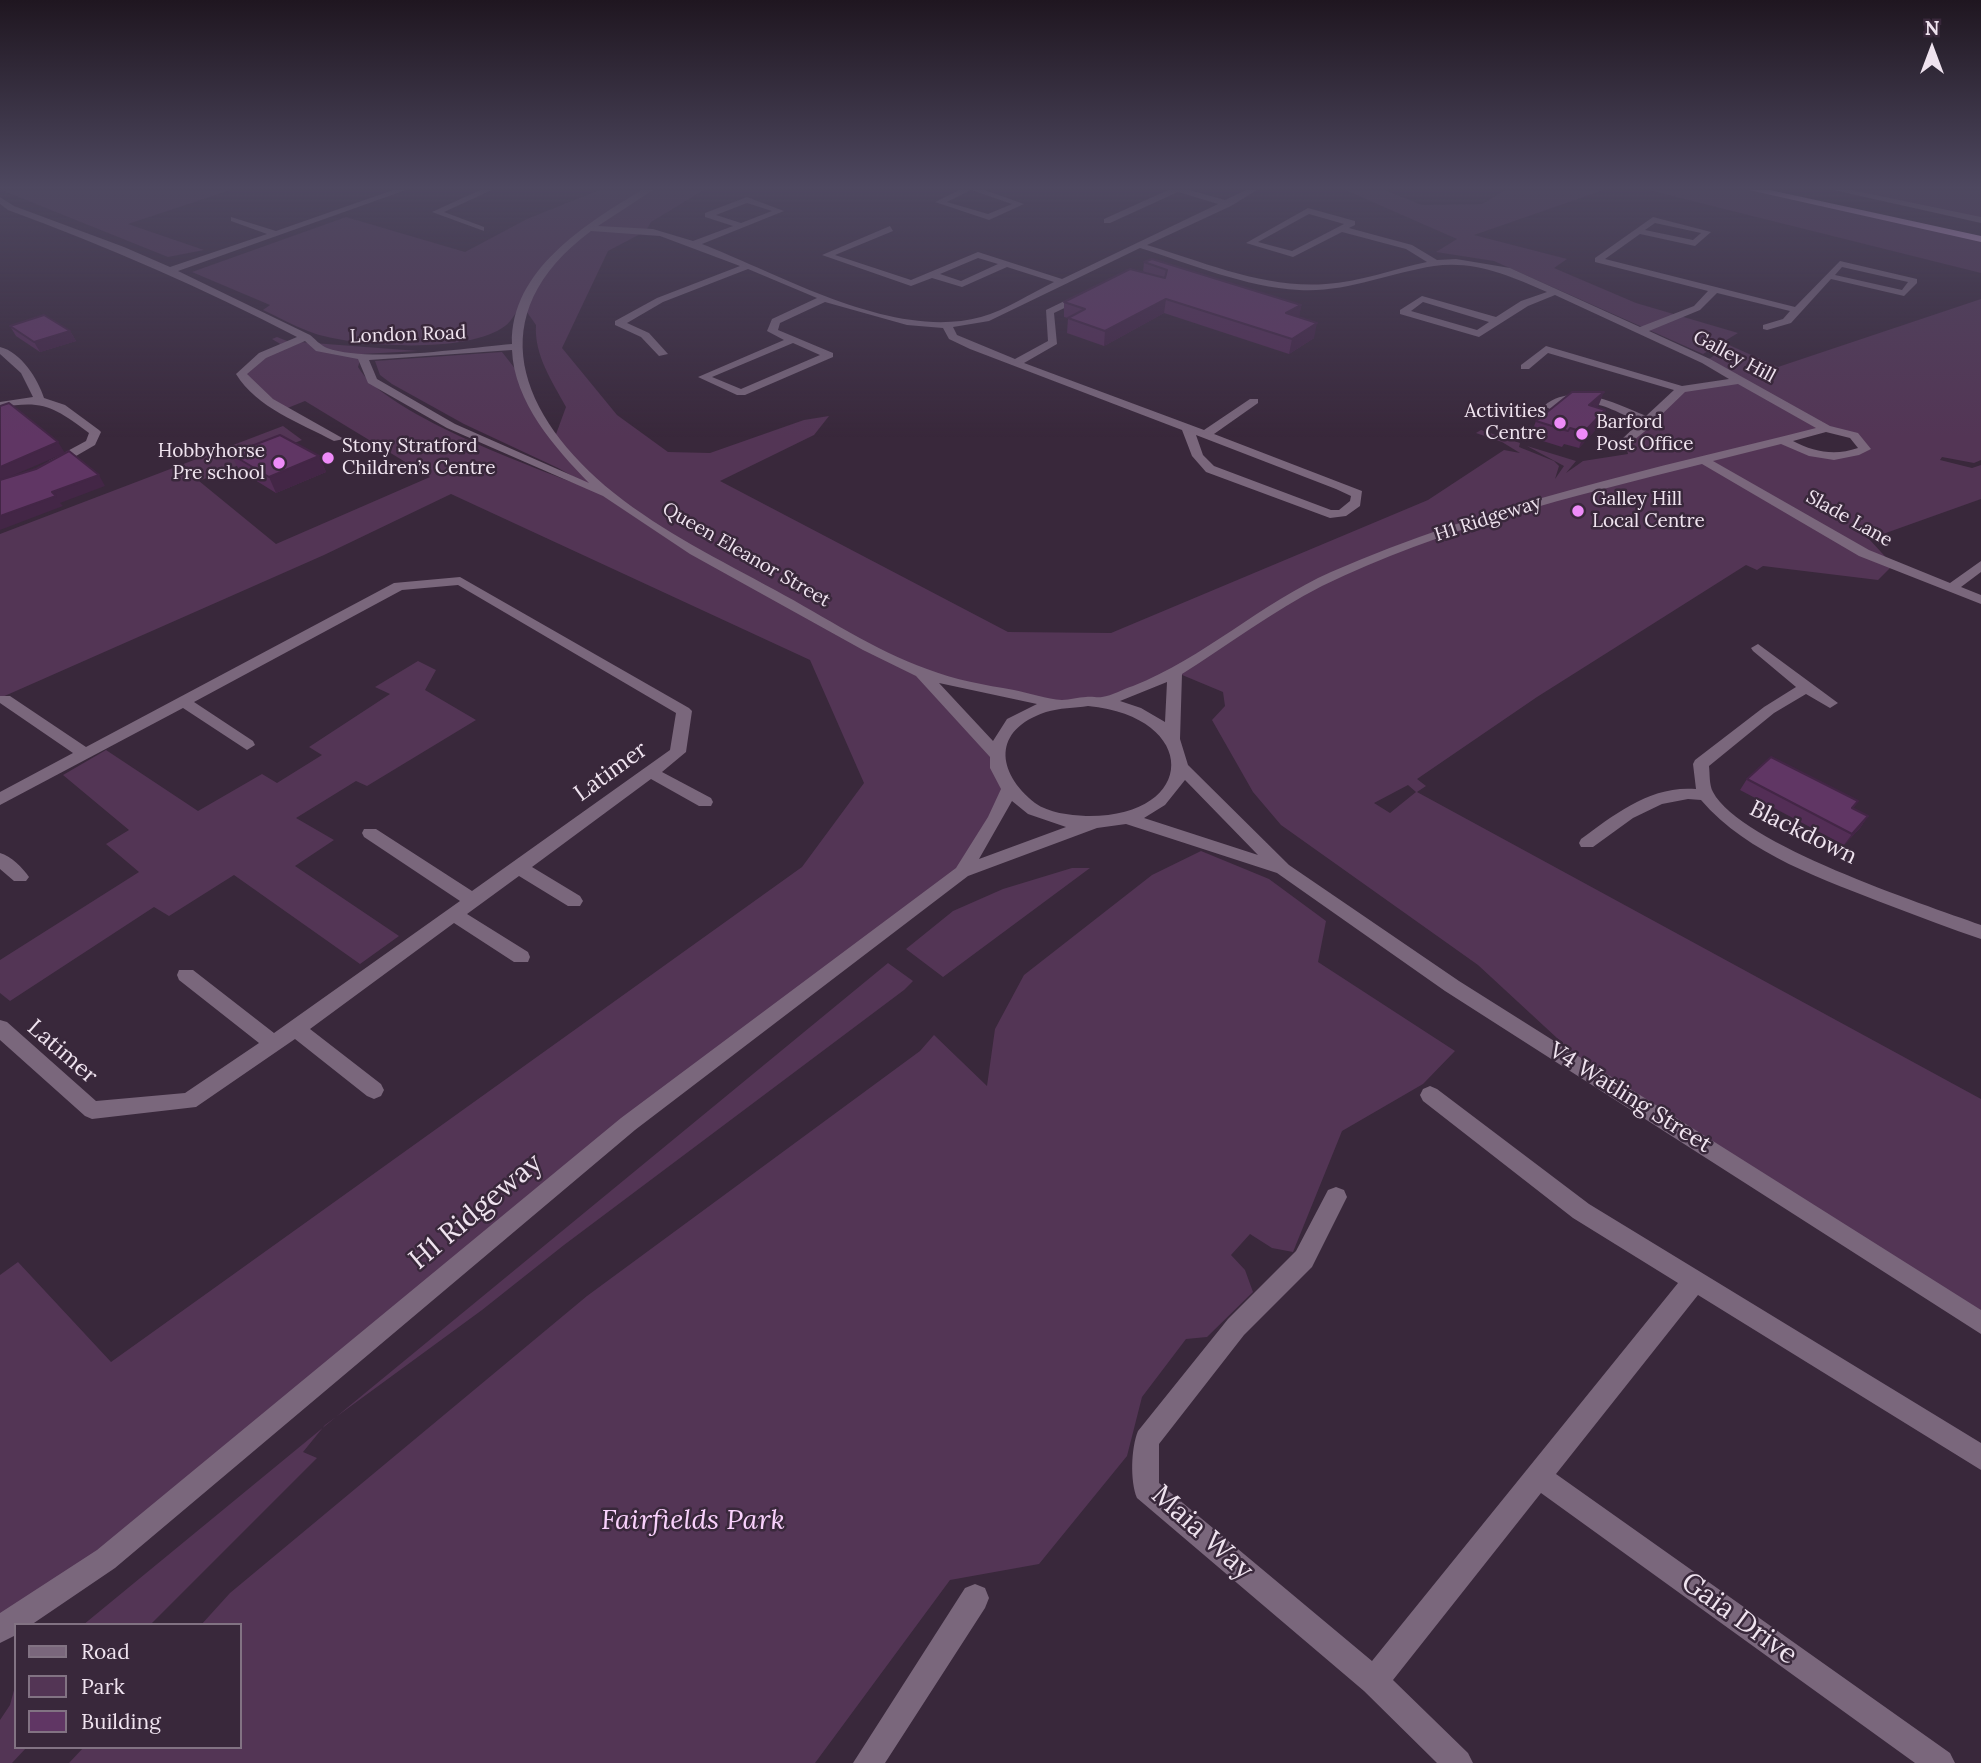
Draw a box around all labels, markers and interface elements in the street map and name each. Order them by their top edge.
north arrow [1897,14,1967,84]
text: N [1925,16,1939,40]
street label: London Road [349,322,467,348]
street label: Galley Hill [1689,326,1779,388]
place label: Activities Centre [1464,401,1546,445]
place label: Barford Post Office [1596,412,1693,456]
marker: Activities Centre [1552,415,1568,431]
marker: Barford Post Office [1574,426,1590,442]
place label: Stony Stratford Children’s Centre [342,436,495,480]
place label: Hobbyhorse Pre school [158,441,265,485]
marker: Stony Stratford Children’s Centre [320,450,336,466]
marker: Hobbyhorse Pre school [271,455,287,471]
street label: Slade Lane [1802,486,1896,552]
place label: Galley Hill Local Centre [1592,489,1705,533]
street label: H1 Ridgeway [1432,491,1544,547]
street label: Queen Eleanor Street [658,498,834,612]
marker: Galley Hill Local Centre [1570,503,1586,519]
street label: Latimer [569,736,653,808]
street label: Blackdown [1745,795,1861,871]
street label: Latimer [21,1014,103,1090]
street label: V4 Watling Street [1544,1037,1716,1159]
street label: H1 Ridgeway [403,1147,549,1277]
street label: Maia Way [1144,1479,1260,1587]
park label: Fairfields Park [601,1504,785,1538]
street label: Gaia Drive [1674,1566,1804,1672]
legend [14,1623,242,1749]
text: Road [81,1638,130,1665]
text: Park [81,1673,125,1700]
text: Building [81,1708,161,1735]

